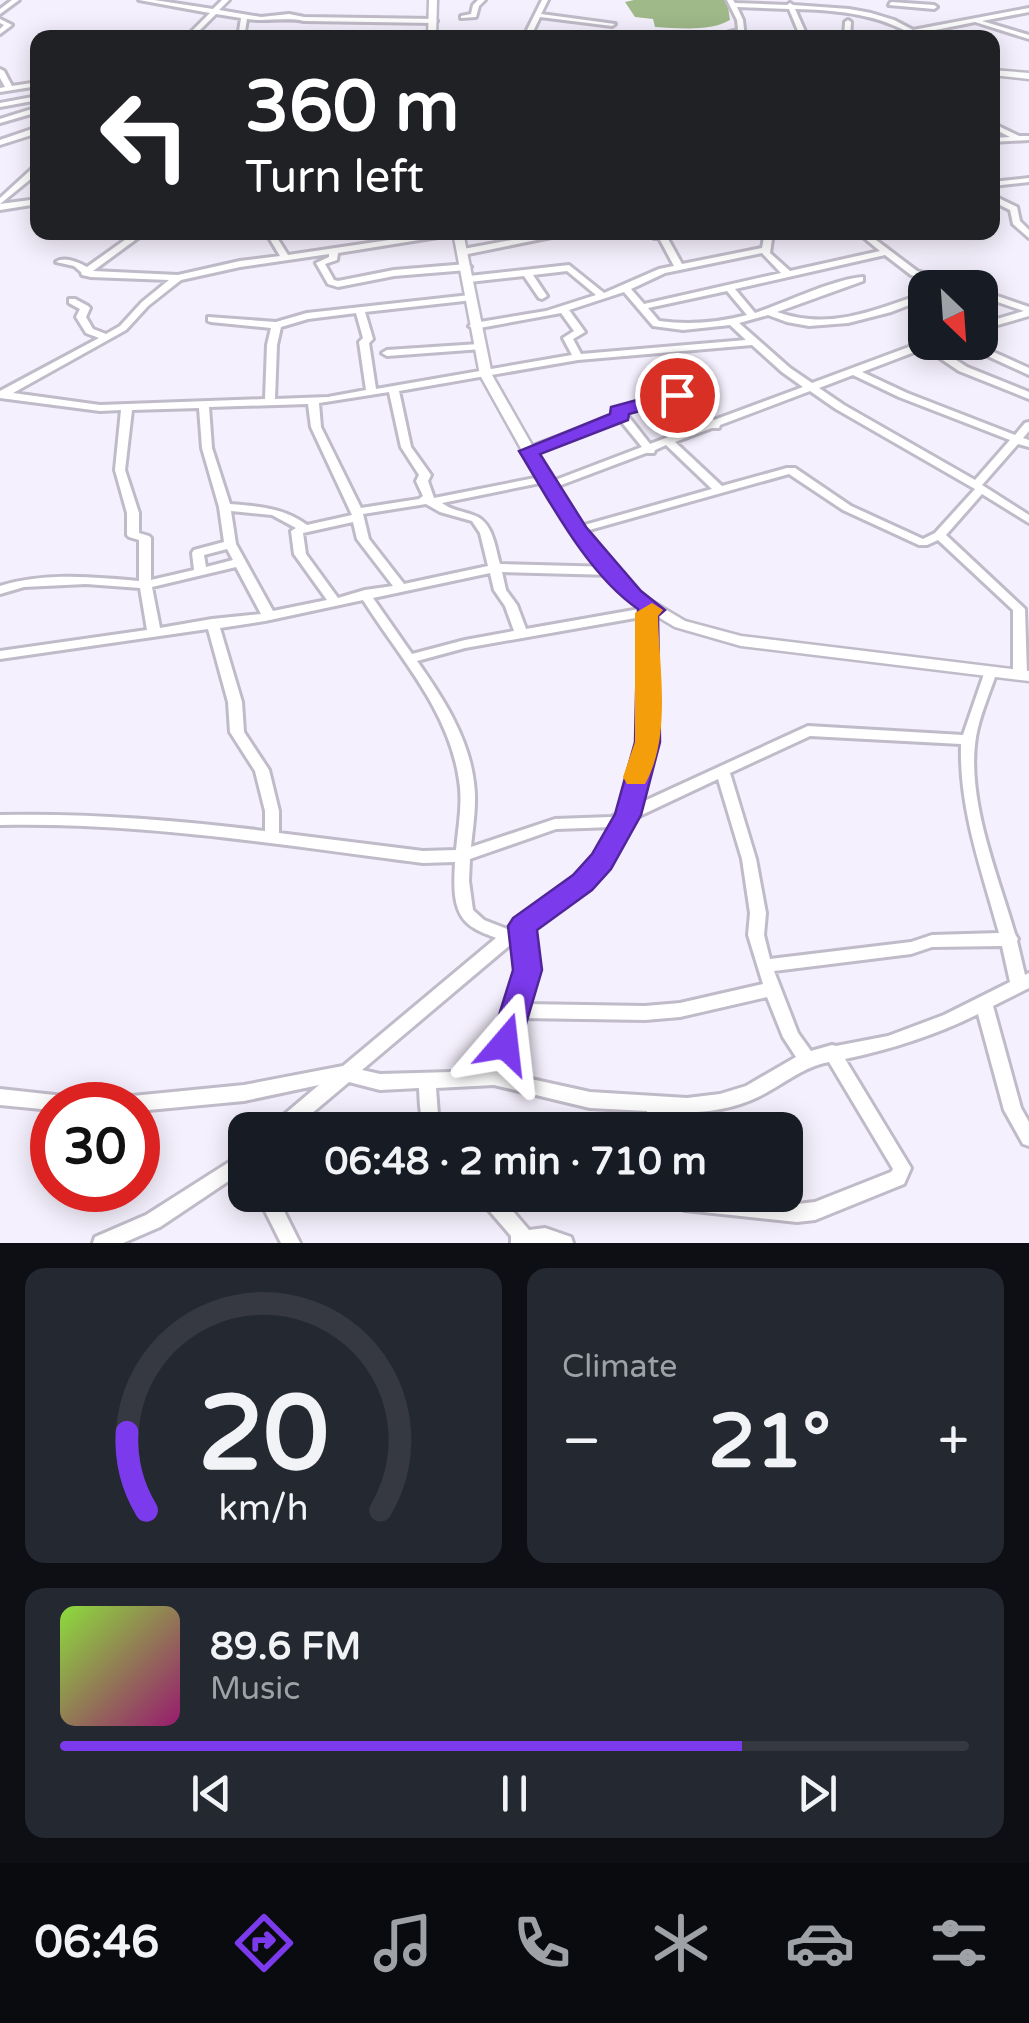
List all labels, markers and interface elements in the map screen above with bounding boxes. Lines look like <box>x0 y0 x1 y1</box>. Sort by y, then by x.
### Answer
text: 360 m <box>245 66 459 150</box>
icon: left <box>80 70 210 200</box>
text: Turn left <box>245 151 424 205</box>
north arrow <box>908 270 998 360</box>
map controls <box>908 270 998 360</box>
pin <box>635 353 720 438</box>
icon: arrive <box>650 368 705 423</box>
position arrow <box>453 992 557 1096</box>
speed limit sign: 30 <box>30 1082 160 1212</box>
text: 06:48 · 2 min · 710 m <box>324 1139 707 1185</box>
text: Climate <box>562 1348 677 1386</box>
text: 20 <box>198 1373 329 1498</box>
text: 21° <box>708 1397 831 1487</box>
text: − <box>562 1409 601 1475</box>
text: + <box>938 1409 969 1475</box>
text: km/h <box>219 1487 308 1530</box>
text: 89.6 FM <box>210 1624 361 1670</box>
text: Music <box>210 1670 300 1708</box>
icon: previous <box>184 1766 239 1821</box>
icon: pause <box>487 1766 542 1821</box>
icon: next <box>790 1766 845 1821</box>
icon: directions <box>229 1908 299 1978</box>
icon: music <box>368 1908 438 1978</box>
icon: phone <box>507 1908 577 1978</box>
icon: climate <box>646 1908 716 1978</box>
icon: car <box>785 1908 855 1978</box>
icon: filters <box>924 1908 994 1978</box>
text: 06:46 <box>35 1916 159 1970</box>

